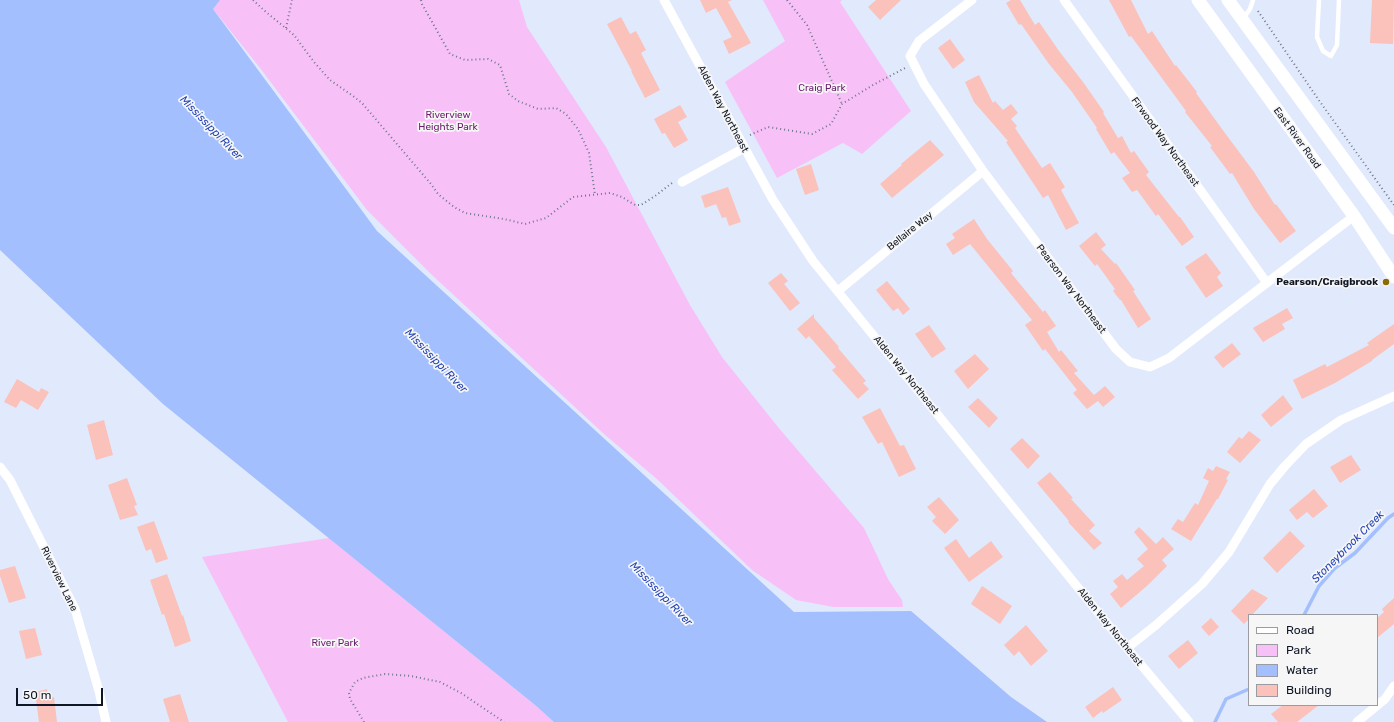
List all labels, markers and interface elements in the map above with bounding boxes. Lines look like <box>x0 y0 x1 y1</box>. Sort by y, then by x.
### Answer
street label: Alden Way Northeast <box>695 63 751 155</box>
park label: Craig Park <box>798 82 846 94</box>
water label: Mississippi River <box>177 93 245 163</box>
street label: Firwood Way Northeast <box>1129 95 1201 189</box>
street label: East River Road <box>1271 105 1323 171</box>
park label: Riverview Heights Park <box>418 109 478 132</box>
street label: Bellaire Way <box>885 209 935 253</box>
street label: Pearson Way Northeast <box>1034 242 1108 336</box>
place label: Pearson/Craigbrook <box>1276 276 1378 288</box>
marker: Pearson/Craigbrook <box>1381 277 1391 287</box>
water label: Mississippi River <box>402 326 470 396</box>
street label: Alden Way Northeast <box>871 334 941 416</box>
water label: Stoneybrook Creek <box>1309 508 1387 586</box>
street label: Riverview Lane <box>38 545 80 613</box>
water label: Mississippi River <box>627 559 695 629</box>
street label: Alden Way Northeast <box>1075 586 1145 668</box>
legend <box>1248 614 1378 706</box>
text: Road <box>1286 623 1314 637</box>
park label: River Park <box>312 637 358 649</box>
text: Park <box>1286 643 1311 657</box>
text: Water <box>1286 663 1318 677</box>
scale bar <box>18 680 105 706</box>
text: Building <box>1286 683 1332 697</box>
text: 50 m <box>23 688 51 702</box>

